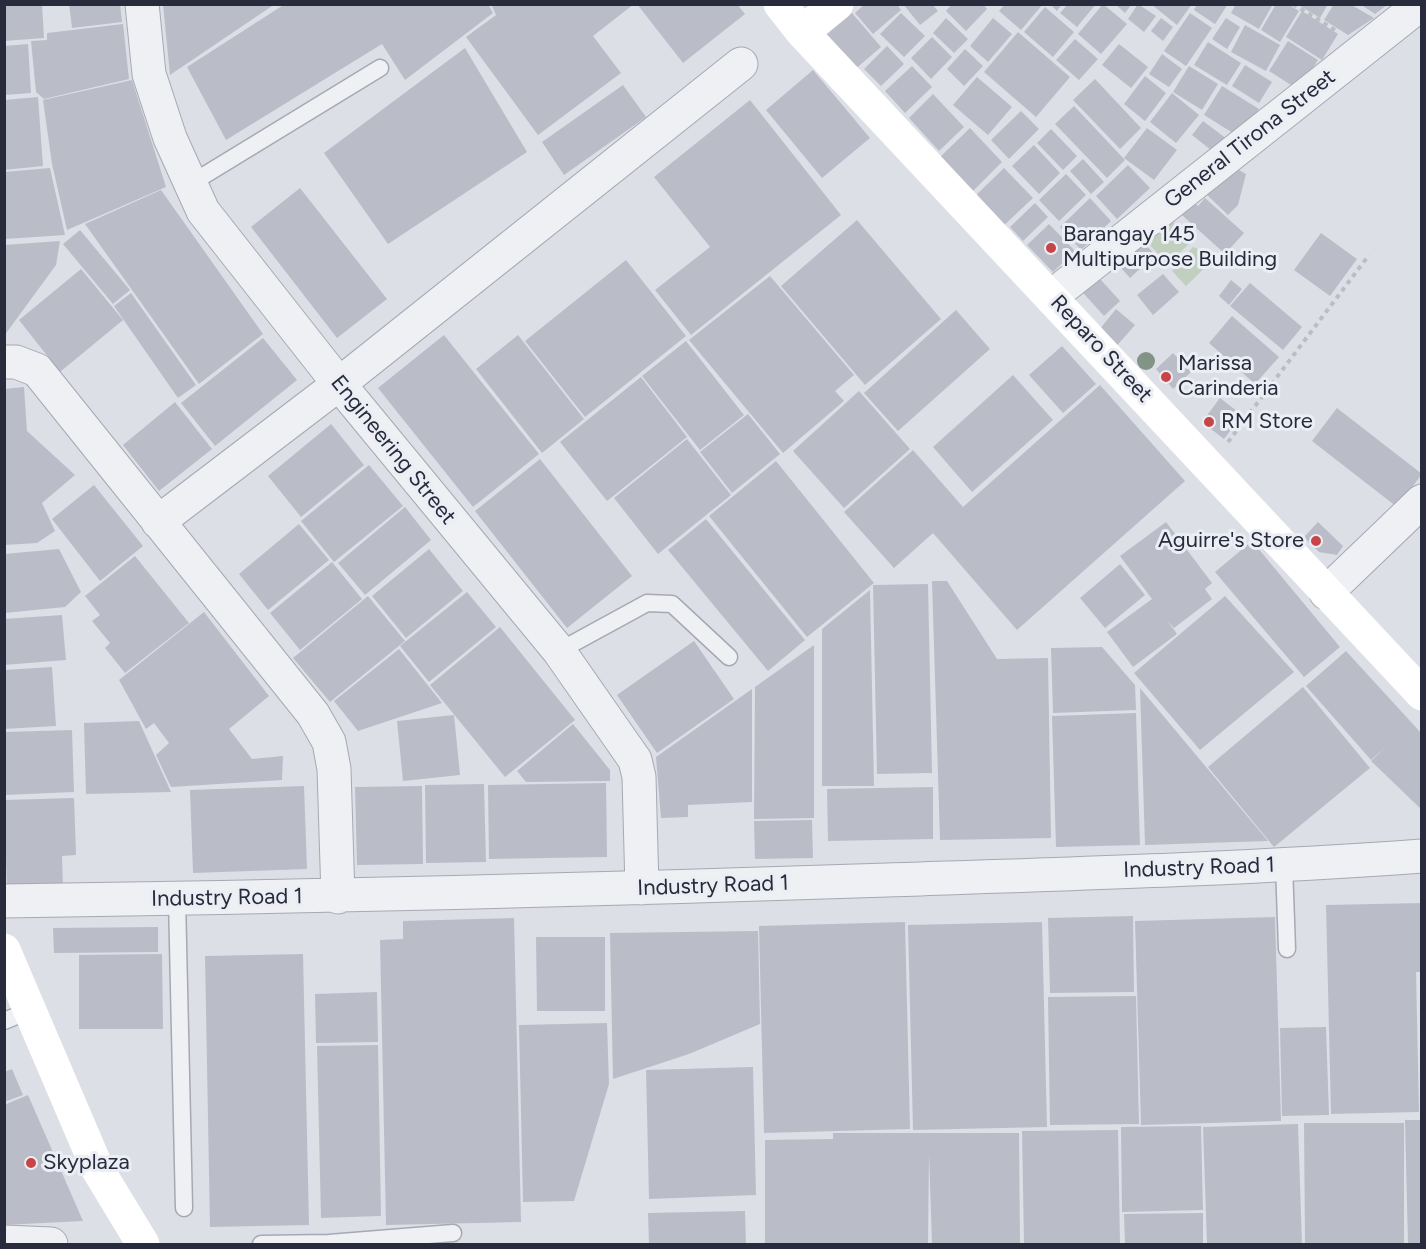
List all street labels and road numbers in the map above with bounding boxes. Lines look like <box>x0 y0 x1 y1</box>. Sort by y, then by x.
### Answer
street label: General Tirona Street <box>1159 64 1341 214</box>
street label: Reparo Street <box>1045 290 1157 408</box>
street label: Engineering Street <box>325 370 461 530</box>
street label: Industry Road 1 <box>1123 852 1275 884</box>
street label: Industry Road 1 <box>637 870 789 902</box>
street label: Industry Road 1 <box>151 883 303 913</box>

